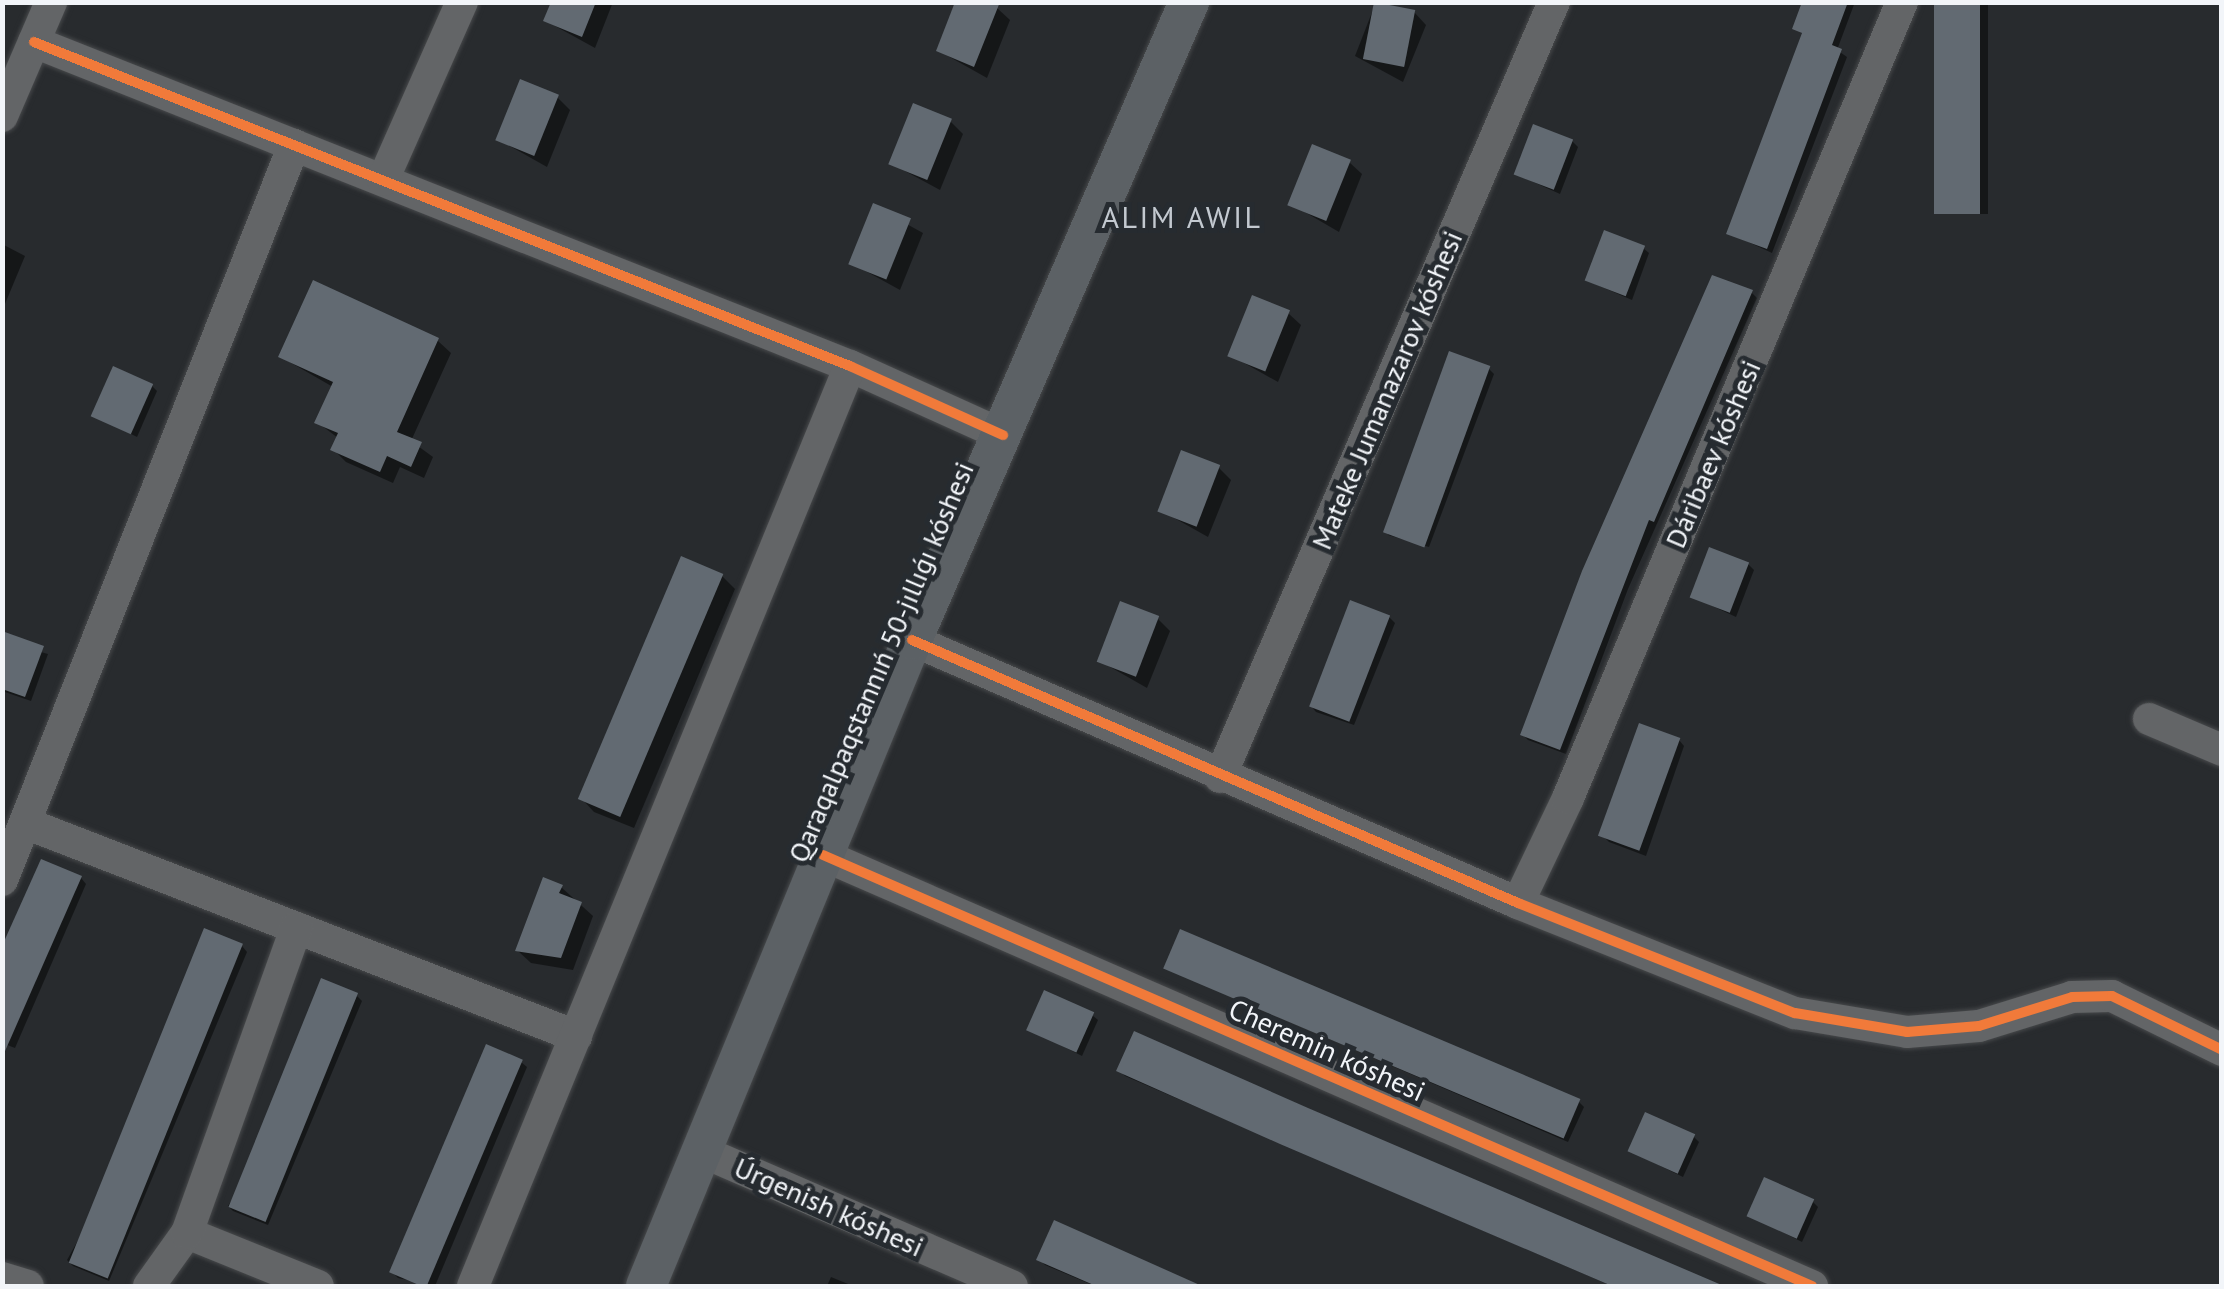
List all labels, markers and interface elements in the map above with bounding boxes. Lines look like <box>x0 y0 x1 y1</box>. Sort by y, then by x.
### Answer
district label: ALIM AWIL <box>1101 199 1263 235</box>
street label: Mateke Jumanazarov kóshesi <box>1304 225 1470 555</box>
street label: Dáribaev kóshesi <box>1658 355 1768 553</box>
street label: Qaraqalpaqstannıń 50-jıllıǵı kóshesi <box>781 457 981 867</box>
street label: Cheremin kóshesi <box>1224 992 1430 1108</box>
street label: Úrgenish kóshesi <box>729 1150 929 1264</box>

